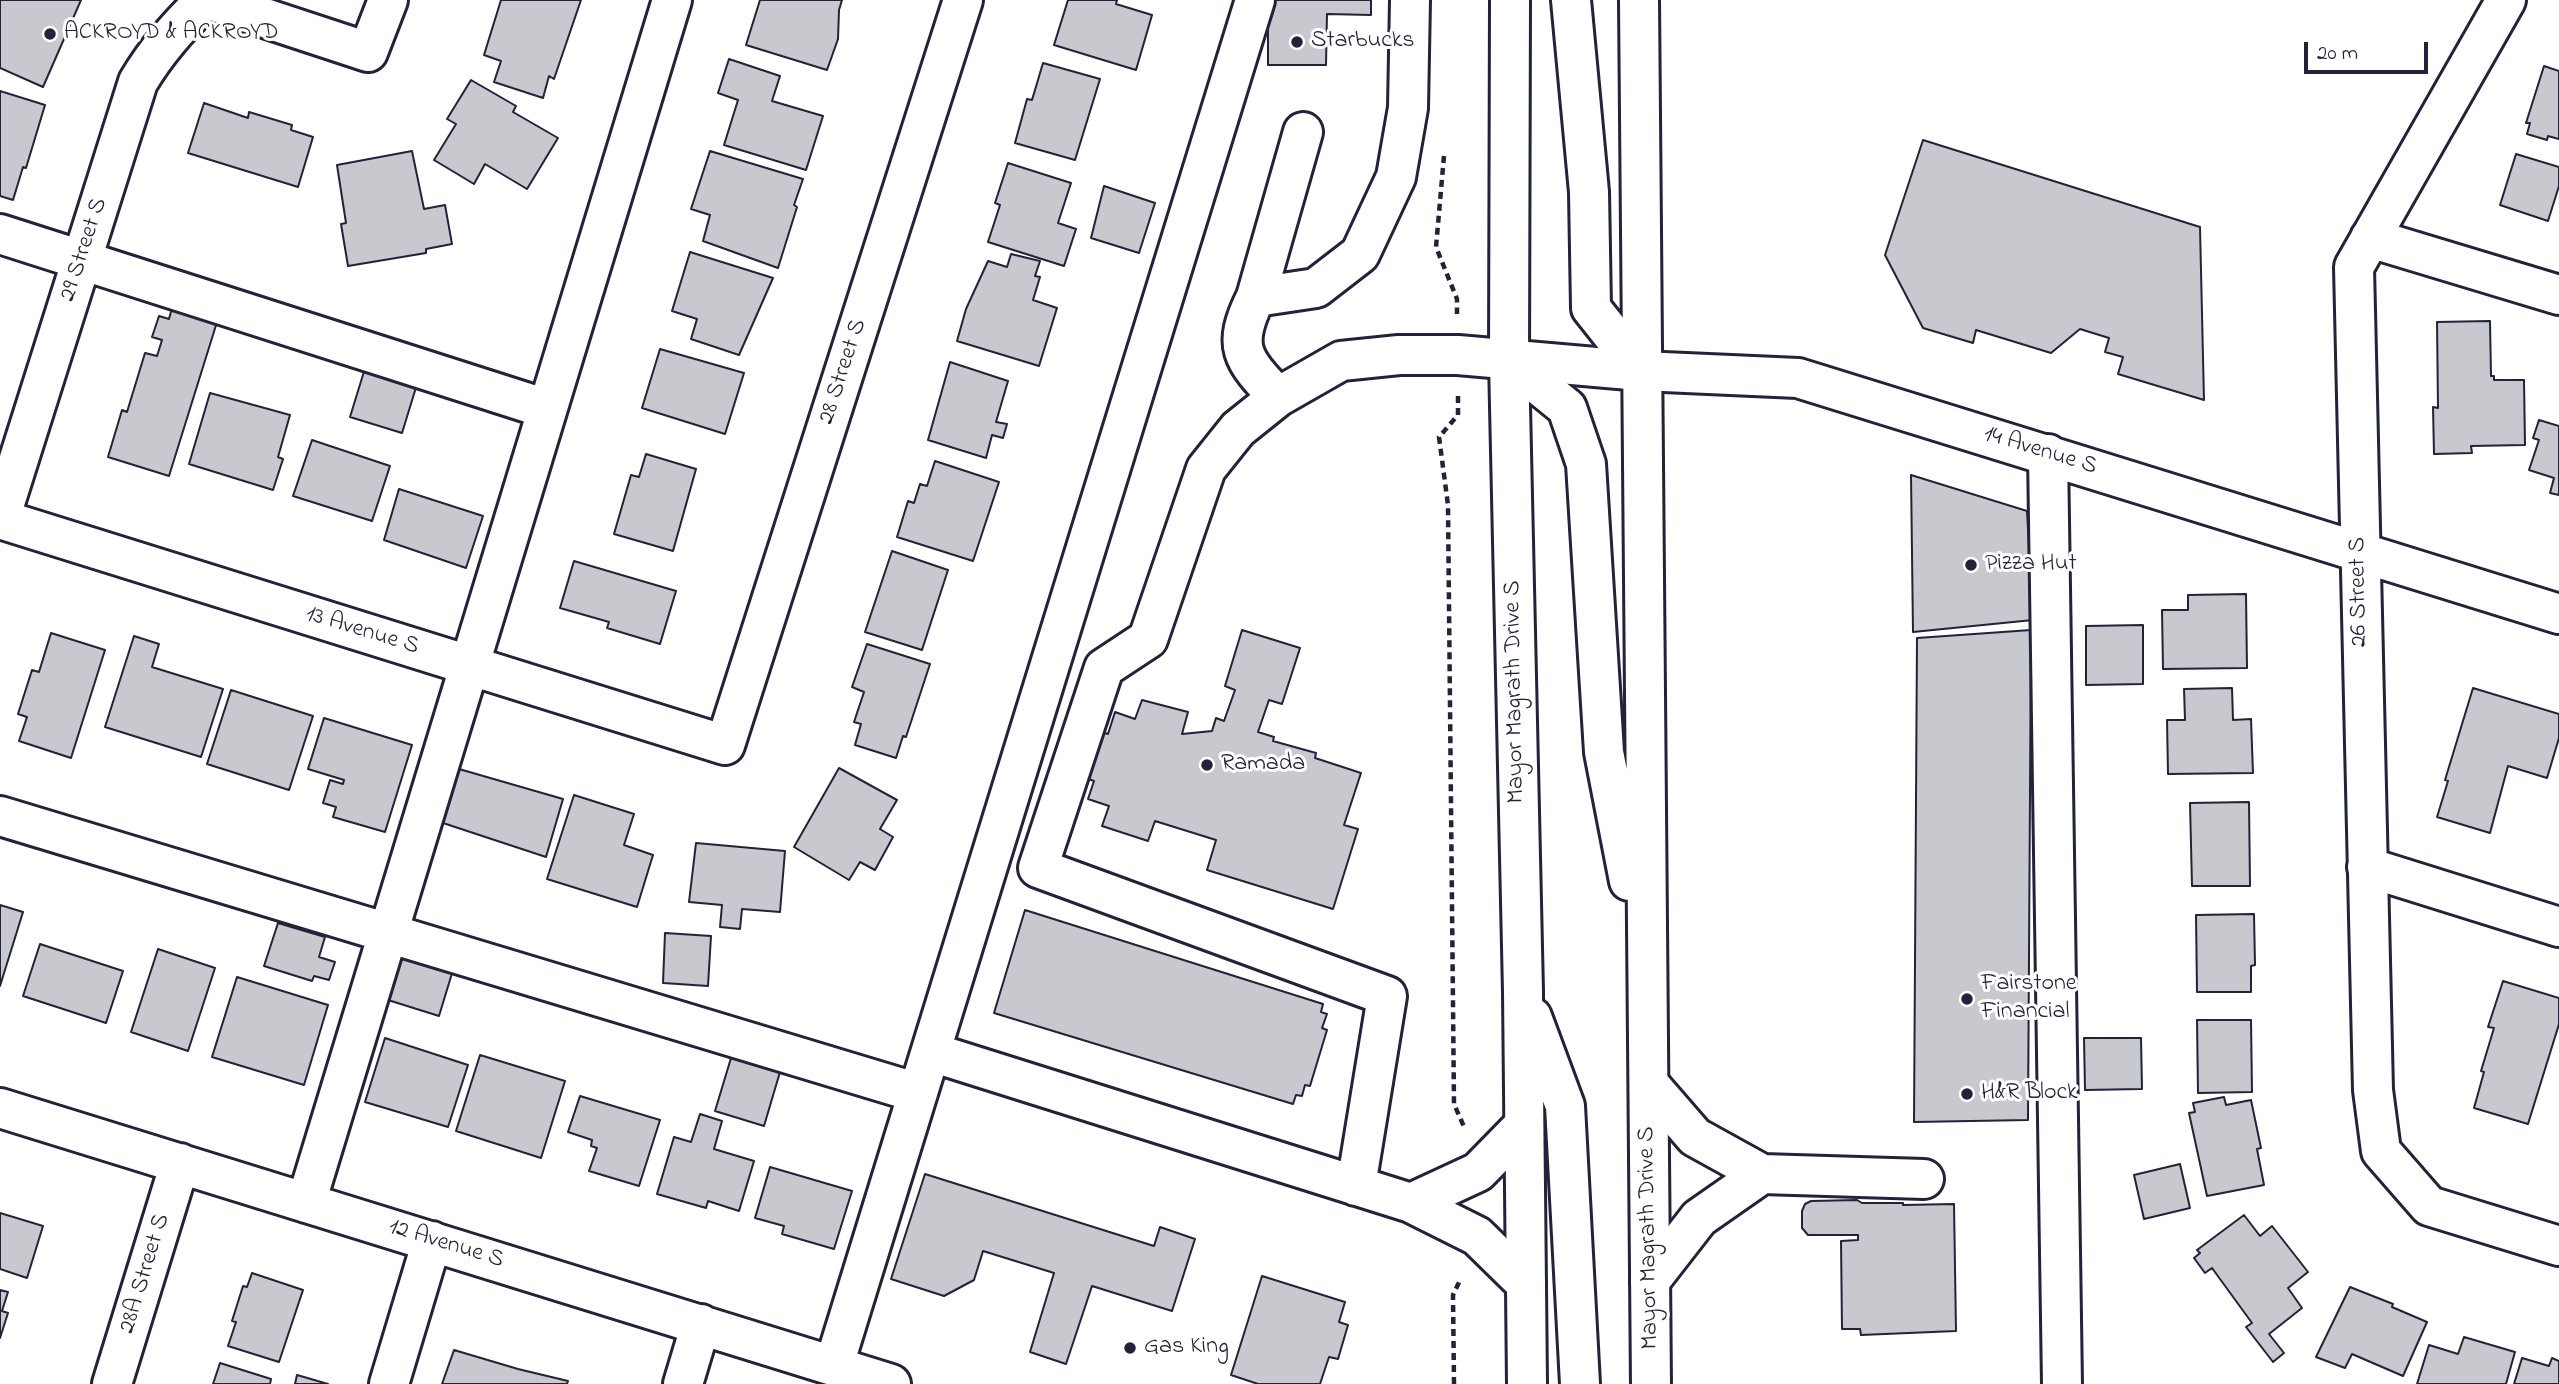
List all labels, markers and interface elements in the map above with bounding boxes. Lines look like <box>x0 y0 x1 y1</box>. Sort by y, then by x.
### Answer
place label: ACKROYD & ACKROYD <box>64 20 279 48</box>
marker: ACKROYD & ACKROYD <box>42 26 58 42</box>
place label: Starbucks <box>1311 28 1415 56</box>
scale bar <box>2307 28 2431 72</box>
marker: Starbucks <box>1289 34 1305 50</box>
text: 20 m <box>2317 39 2358 69</box>
street label: 29 Street S <box>55 195 115 305</box>
street label: 28 Street S <box>813 316 875 428</box>
street label: 14 Avenue S <box>1980 421 2100 483</box>
street label: 26 Street S <box>2345 537 2375 647</box>
place label: Pizza Hut <box>1985 551 2077 579</box>
marker: Pizza Hut <box>1963 557 1979 573</box>
street label: Mayor Magrath Drive S <box>1500 580 1532 804</box>
street label: 13 Avenue S <box>302 601 422 663</box>
place label: Ramada <box>1221 751 1305 779</box>
marker: Ramada <box>1199 757 1215 773</box>
place label: Fairstone Financial <box>1981 971 2077 1027</box>
marker: Fairstone Financial <box>1959 991 1975 1007</box>
place label: H&R Block <box>1981 1080 2078 1108</box>
marker: H&R Block <box>1959 1086 1975 1102</box>
street label: Mayor Magrath Drive S <box>1634 1126 1666 1350</box>
street label: 28A Street S <box>114 1211 178 1337</box>
street label: 12 Avenue S <box>385 1214 507 1276</box>
place label: Gas King <box>1144 1334 1229 1362</box>
marker: Gas King <box>1122 1340 1138 1356</box>

